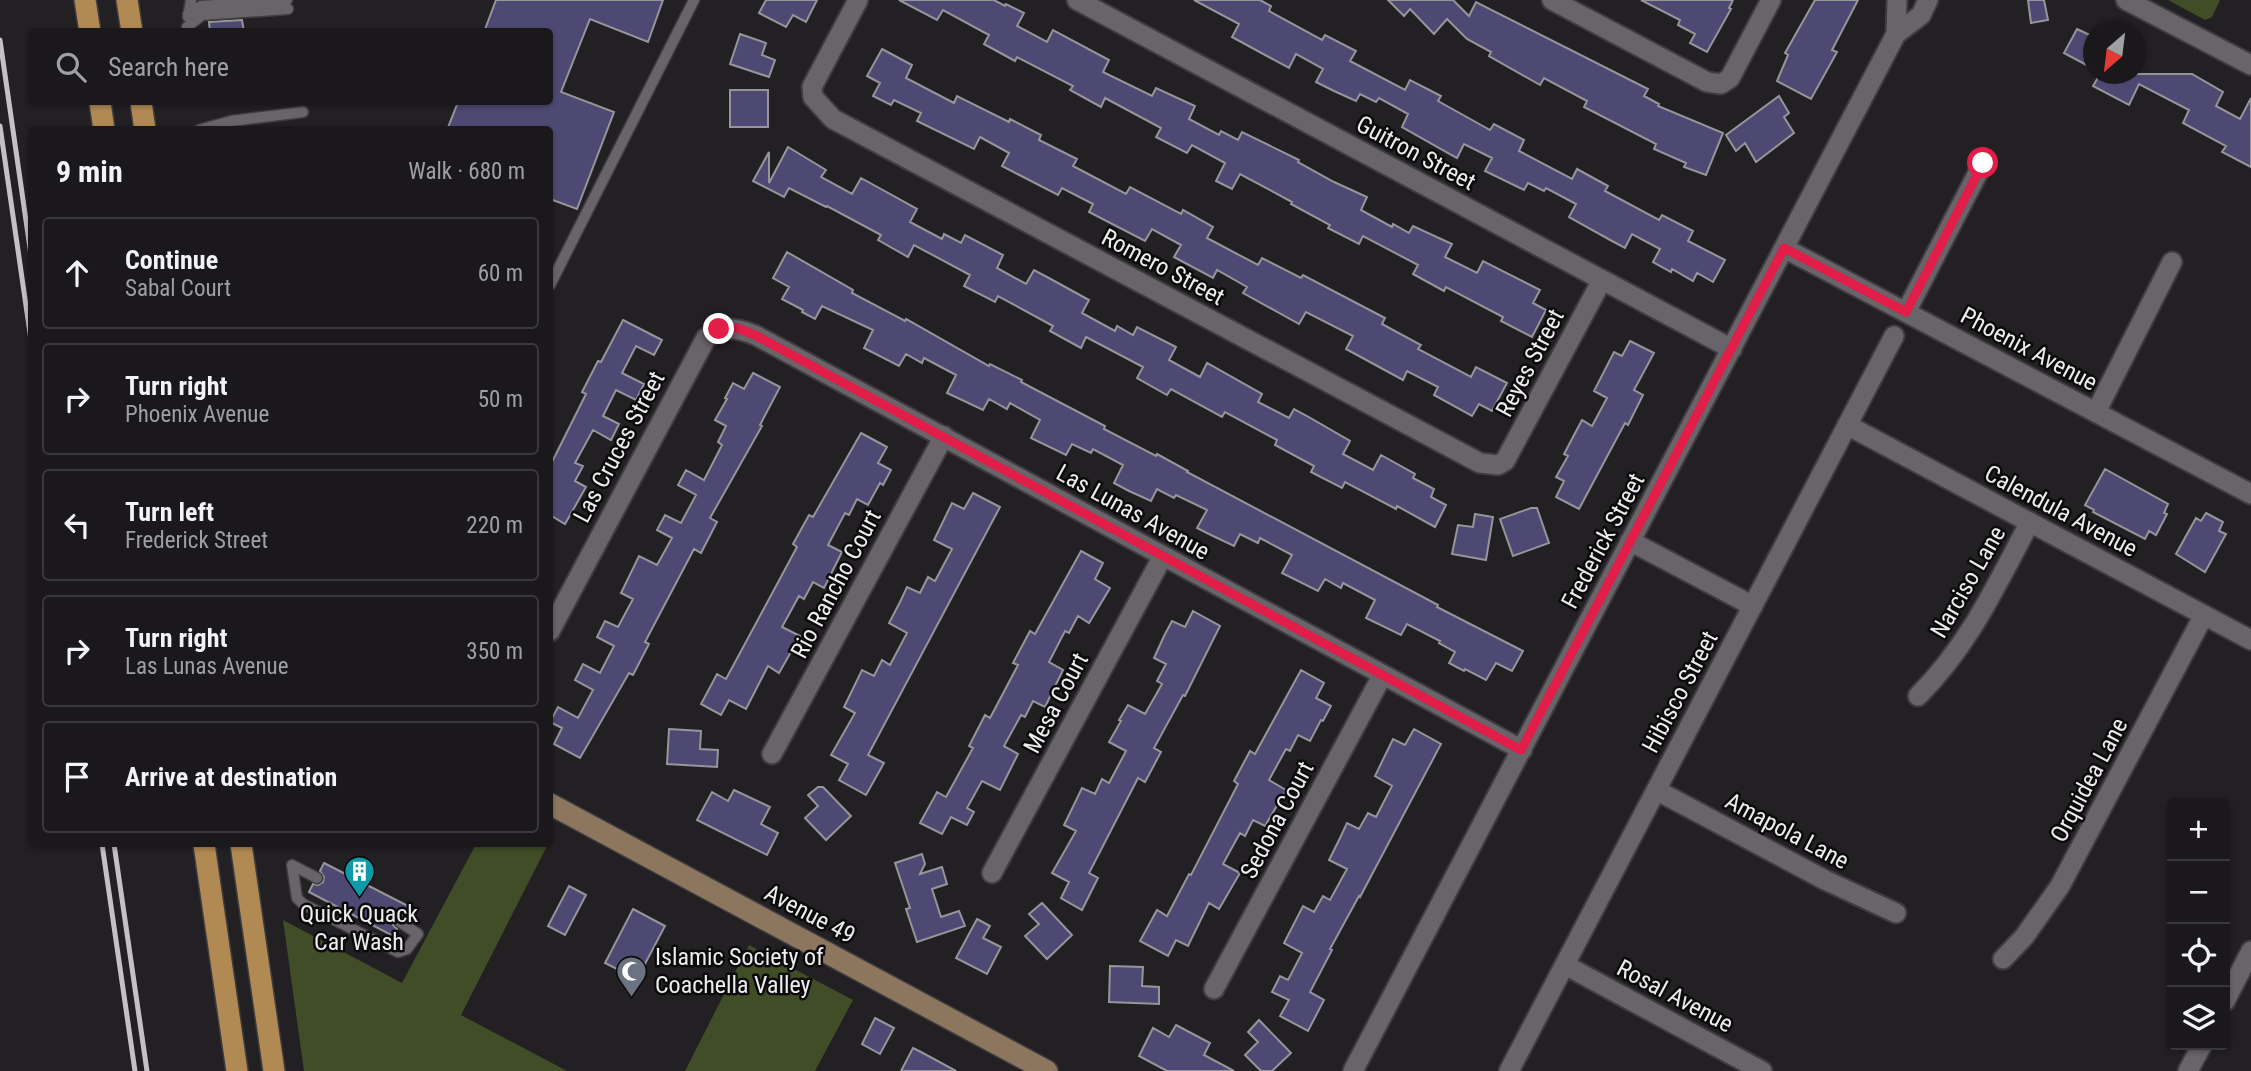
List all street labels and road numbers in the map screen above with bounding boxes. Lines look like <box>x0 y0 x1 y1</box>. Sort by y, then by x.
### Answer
street label: Guitron Street <box>1352 110 1480 196</box>
street label: Romero Street <box>1097 223 1229 311</box>
street label: Phoenix Avenue <box>1956 301 2102 397</box>
street label: Reyes Street <box>1490 304 1570 422</box>
street label: Las Cruces Street <box>567 367 671 527</box>
street label: Las Lunas Avenue <box>1052 458 1214 566</box>
street label: Calendula Avenue <box>1980 459 2142 563</box>
street label: Frederick Street <box>1556 469 1650 613</box>
street label: Rio Rancho Court <box>785 505 887 663</box>
street label: Narciso Lane <box>1925 521 2011 643</box>
street label: Hibisco Street <box>1636 626 1724 758</box>
street label: Mesa Court <box>1018 648 1094 758</box>
street label: Orquidea Lane <box>2045 713 2133 847</box>
street label: Sedona Court <box>1234 757 1320 883</box>
street label: Amapola Lane <box>1721 787 1853 875</box>
street label: Avenue 49 <box>760 879 860 949</box>
street label: Rosal Avenue <box>1612 954 1738 1038</box>

